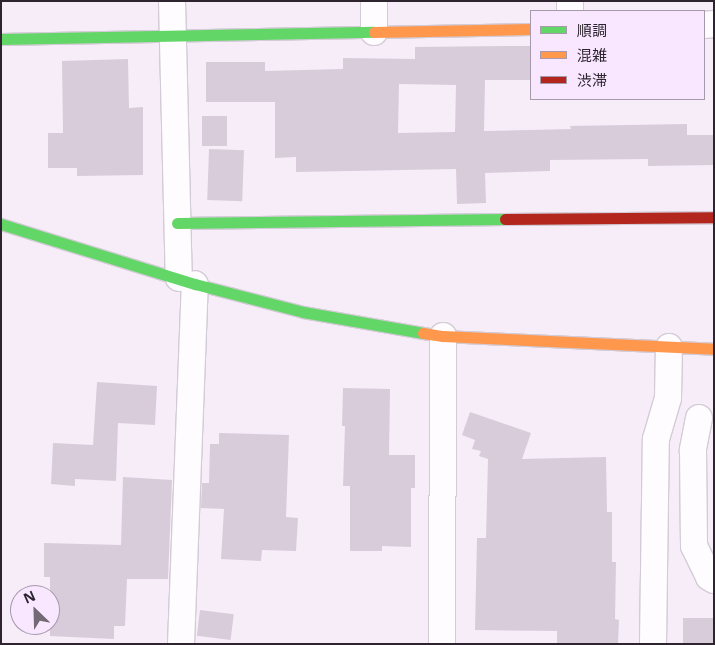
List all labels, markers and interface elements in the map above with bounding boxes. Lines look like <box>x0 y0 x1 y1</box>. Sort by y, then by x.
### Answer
legend <box>530 10 705 100</box>
text: 順調 <box>577 20 607 40</box>
text: 混雑 <box>577 45 607 65</box>
text: 渋滞 <box>577 70 607 90</box>
north arrow <box>10 585 60 635</box>
text: N <box>20 586 38 608</box>

